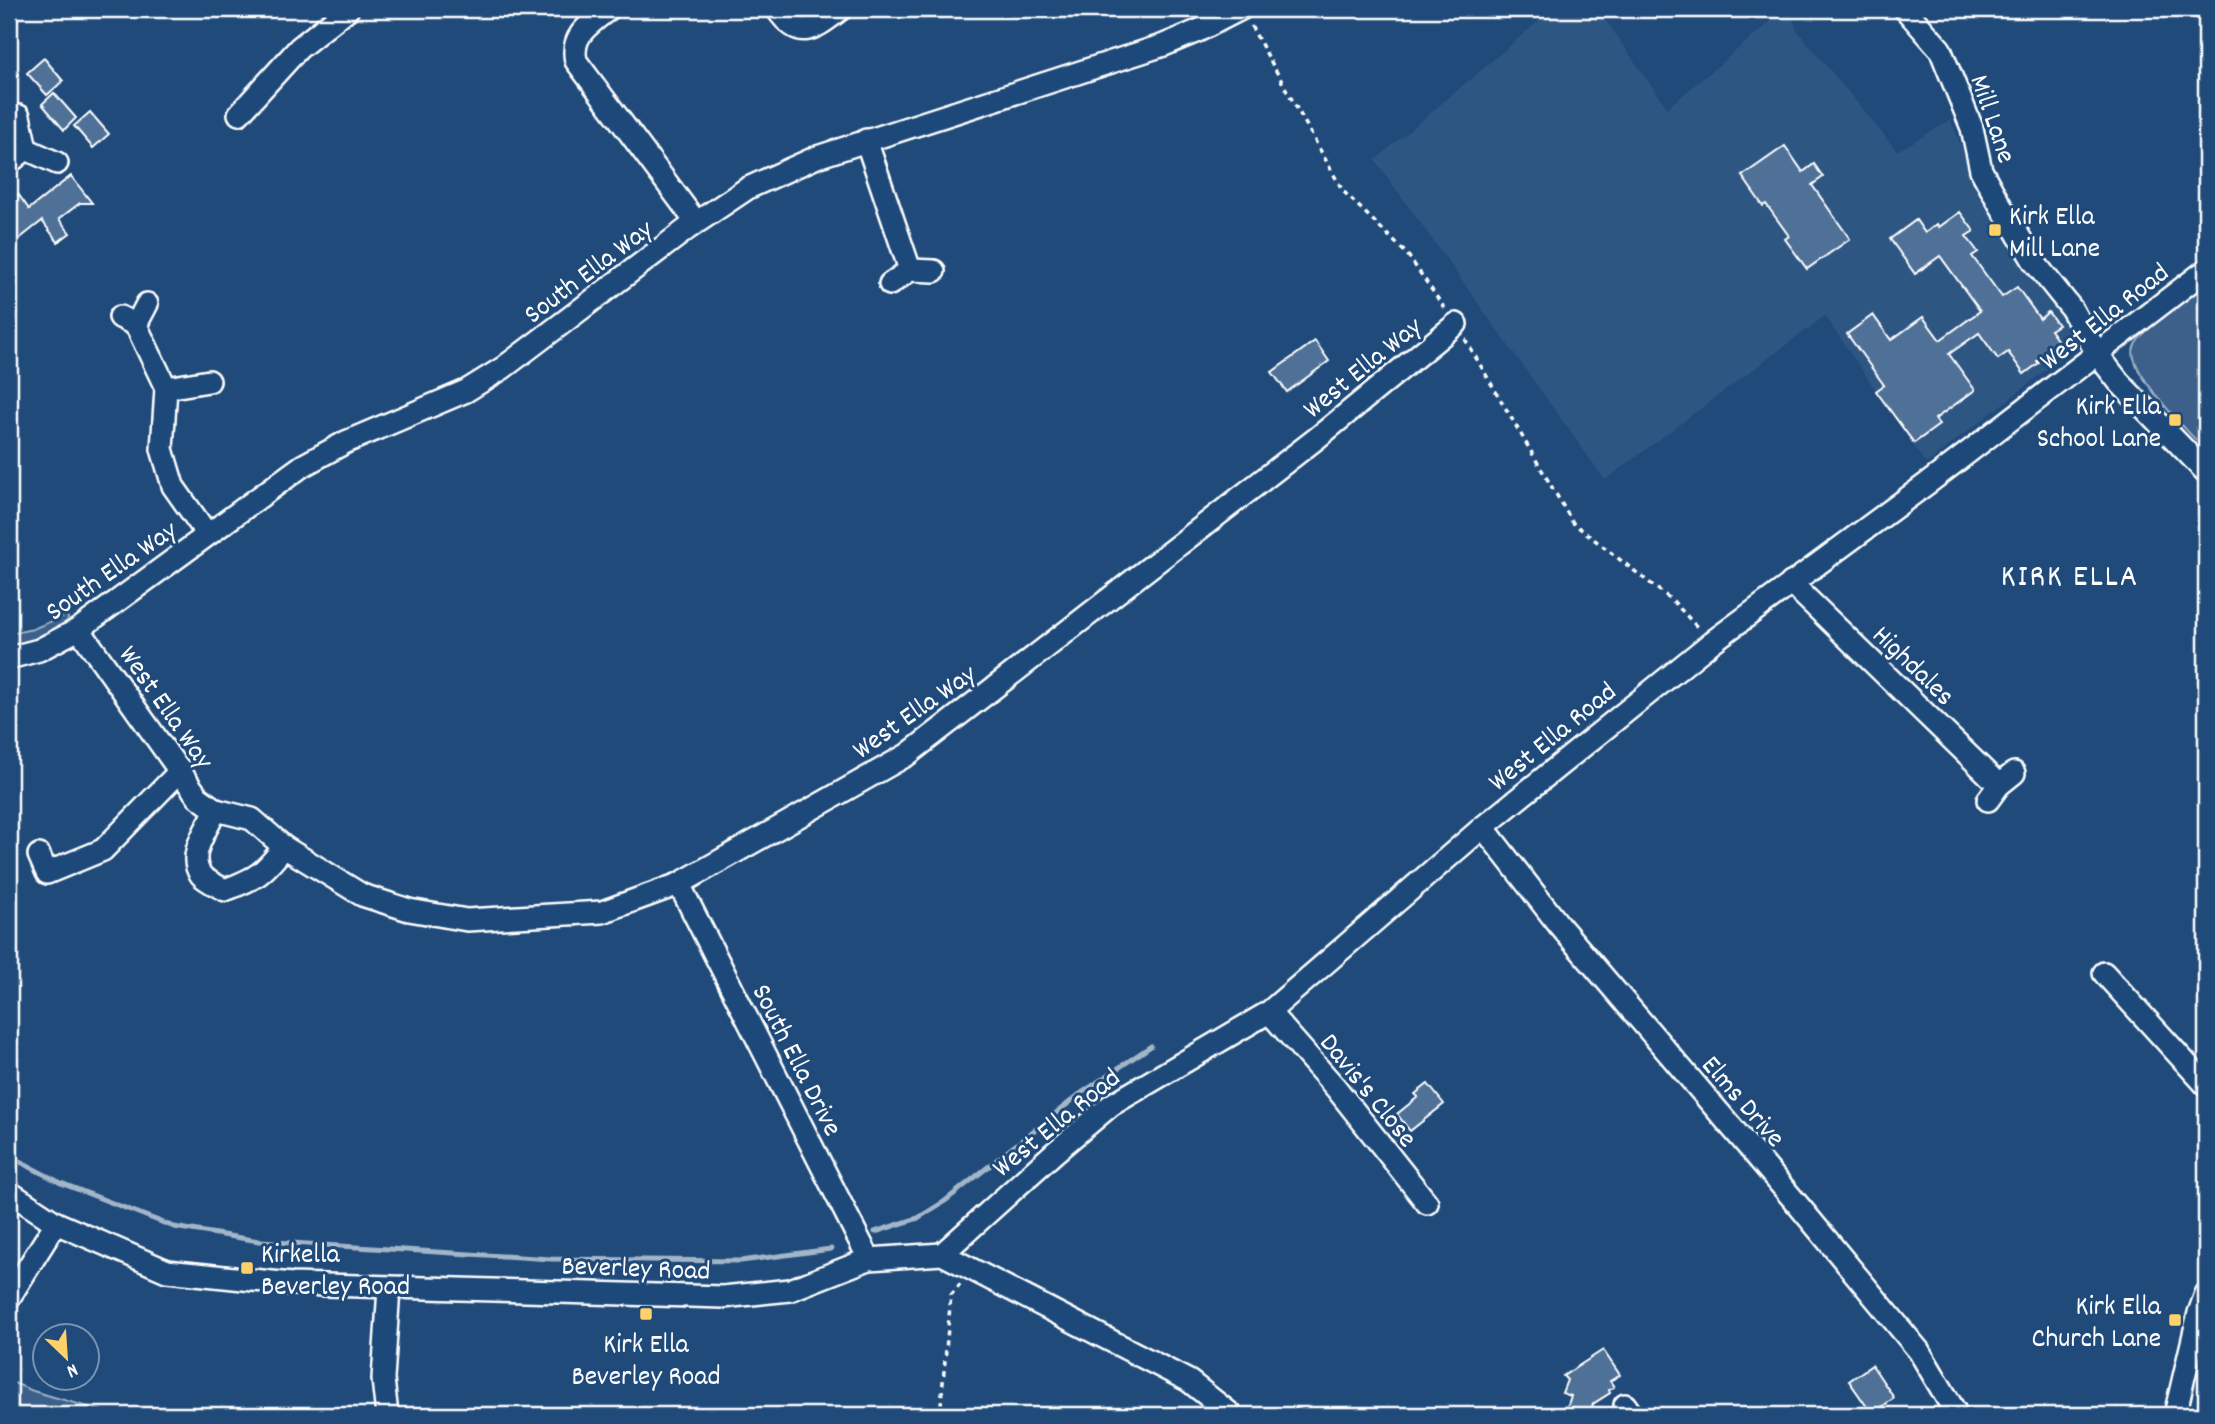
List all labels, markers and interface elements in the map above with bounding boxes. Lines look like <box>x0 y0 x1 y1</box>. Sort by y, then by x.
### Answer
street label: Mill Lane <box>1957 70 2024 169</box>
place label: Kirk Ella Mill Lane <box>2009 199 2100 271</box>
street label: South Ella Way <box>517 212 663 336</box>
marker: Kirk Ella Mill Lane <box>1987 222 2003 238</box>
street label: West Ella Road <box>2033 256 2179 382</box>
street label: West Ella Way <box>1296 309 1433 430</box>
place label: Kirk Ella School Lane <box>2037 389 2162 461</box>
marker: Kirk Ella School Lane <box>2167 412 2183 428</box>
street label: South Ella Way <box>39 513 187 633</box>
district label: KIRK ELLA <box>2001 556 2139 602</box>
street label: Highdales <box>1861 618 1962 717</box>
street label: West Ella Way <box>106 639 222 779</box>
street label: West Ella Way <box>846 656 986 772</box>
street label: West Ella Road <box>1481 675 1627 803</box>
street label: South Ella Drive <box>739 978 850 1144</box>
street label: Davis's Close <box>1307 1026 1425 1158</box>
street label: Elms Drive <box>1690 1048 1793 1158</box>
street label: West Ella Road <box>985 1061 1131 1189</box>
place label: Kirkella Beverley Road <box>261 1237 410 1309</box>
street label: Beverley Road <box>561 1248 711 1294</box>
marker: Kirkella Beverley Road <box>239 1260 255 1276</box>
place label: Kirk Ella Church Lane <box>2032 1289 2162 1361</box>
marker: Kirk Ella Beverley Road <box>638 1306 654 1322</box>
marker: Kirk Ella Church Lane <box>2167 1312 2183 1328</box>
north arrow <box>32 1322 102 1392</box>
place label: Kirk Ella Beverley Road <box>571 1327 721 1399</box>
text: N <box>62 1355 82 1383</box>

